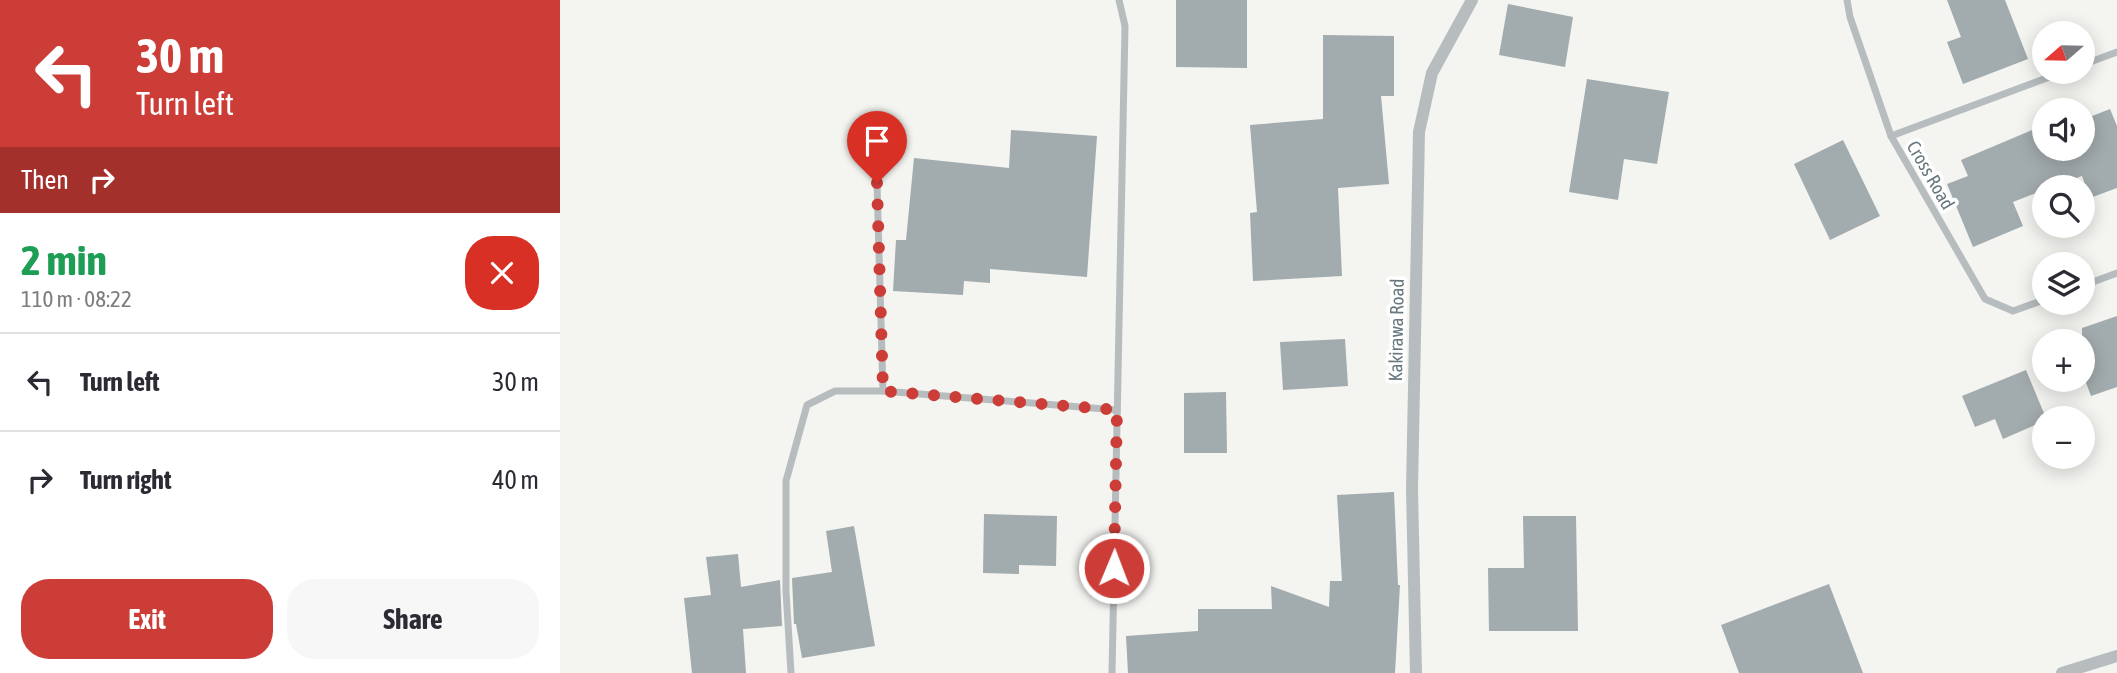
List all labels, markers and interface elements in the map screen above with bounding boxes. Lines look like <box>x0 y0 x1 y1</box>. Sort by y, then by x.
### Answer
north arrow <box>2032 21 2095 84</box>
map controls <box>2032 21 2095 469</box>
text: 30 m <box>136 27 224 83</box>
icon: left <box>21 28 112 119</box>
text: Turn left <box>136 85 234 122</box>
button: sound <box>2032 98 2095 161</box>
pin <box>847 111 907 183</box>
icon: arrive <box>858 122 896 160</box>
street label: Cross Road <box>1903 137 1959 213</box>
icon: right <box>83 161 121 199</box>
text: Then <box>21 165 69 195</box>
button: search <box>2032 175 2095 238</box>
text: 2 min <box>21 236 107 284</box>
button: close <box>465 236 539 310</box>
button: layers <box>2032 252 2095 315</box>
street label: Kakirawa Road <box>1384 278 1408 382</box>
text: 110 m · 08:22 <box>21 286 132 312</box>
button: + <box>2032 329 2095 392</box>
icon: left <box>21 363 59 401</box>
text: Turn left <box>80 367 160 397</box>
text: 30 m <box>492 367 539 397</box>
button: − <box>2032 406 2095 469</box>
icon: right <box>21 461 59 499</box>
text: Turn right <box>80 465 171 495</box>
text: 40 m <box>492 465 539 495</box>
position arrow <box>1077 531 1151 605</box>
button: Exit <box>21 579 273 659</box>
button: Share <box>287 579 539 659</box>

